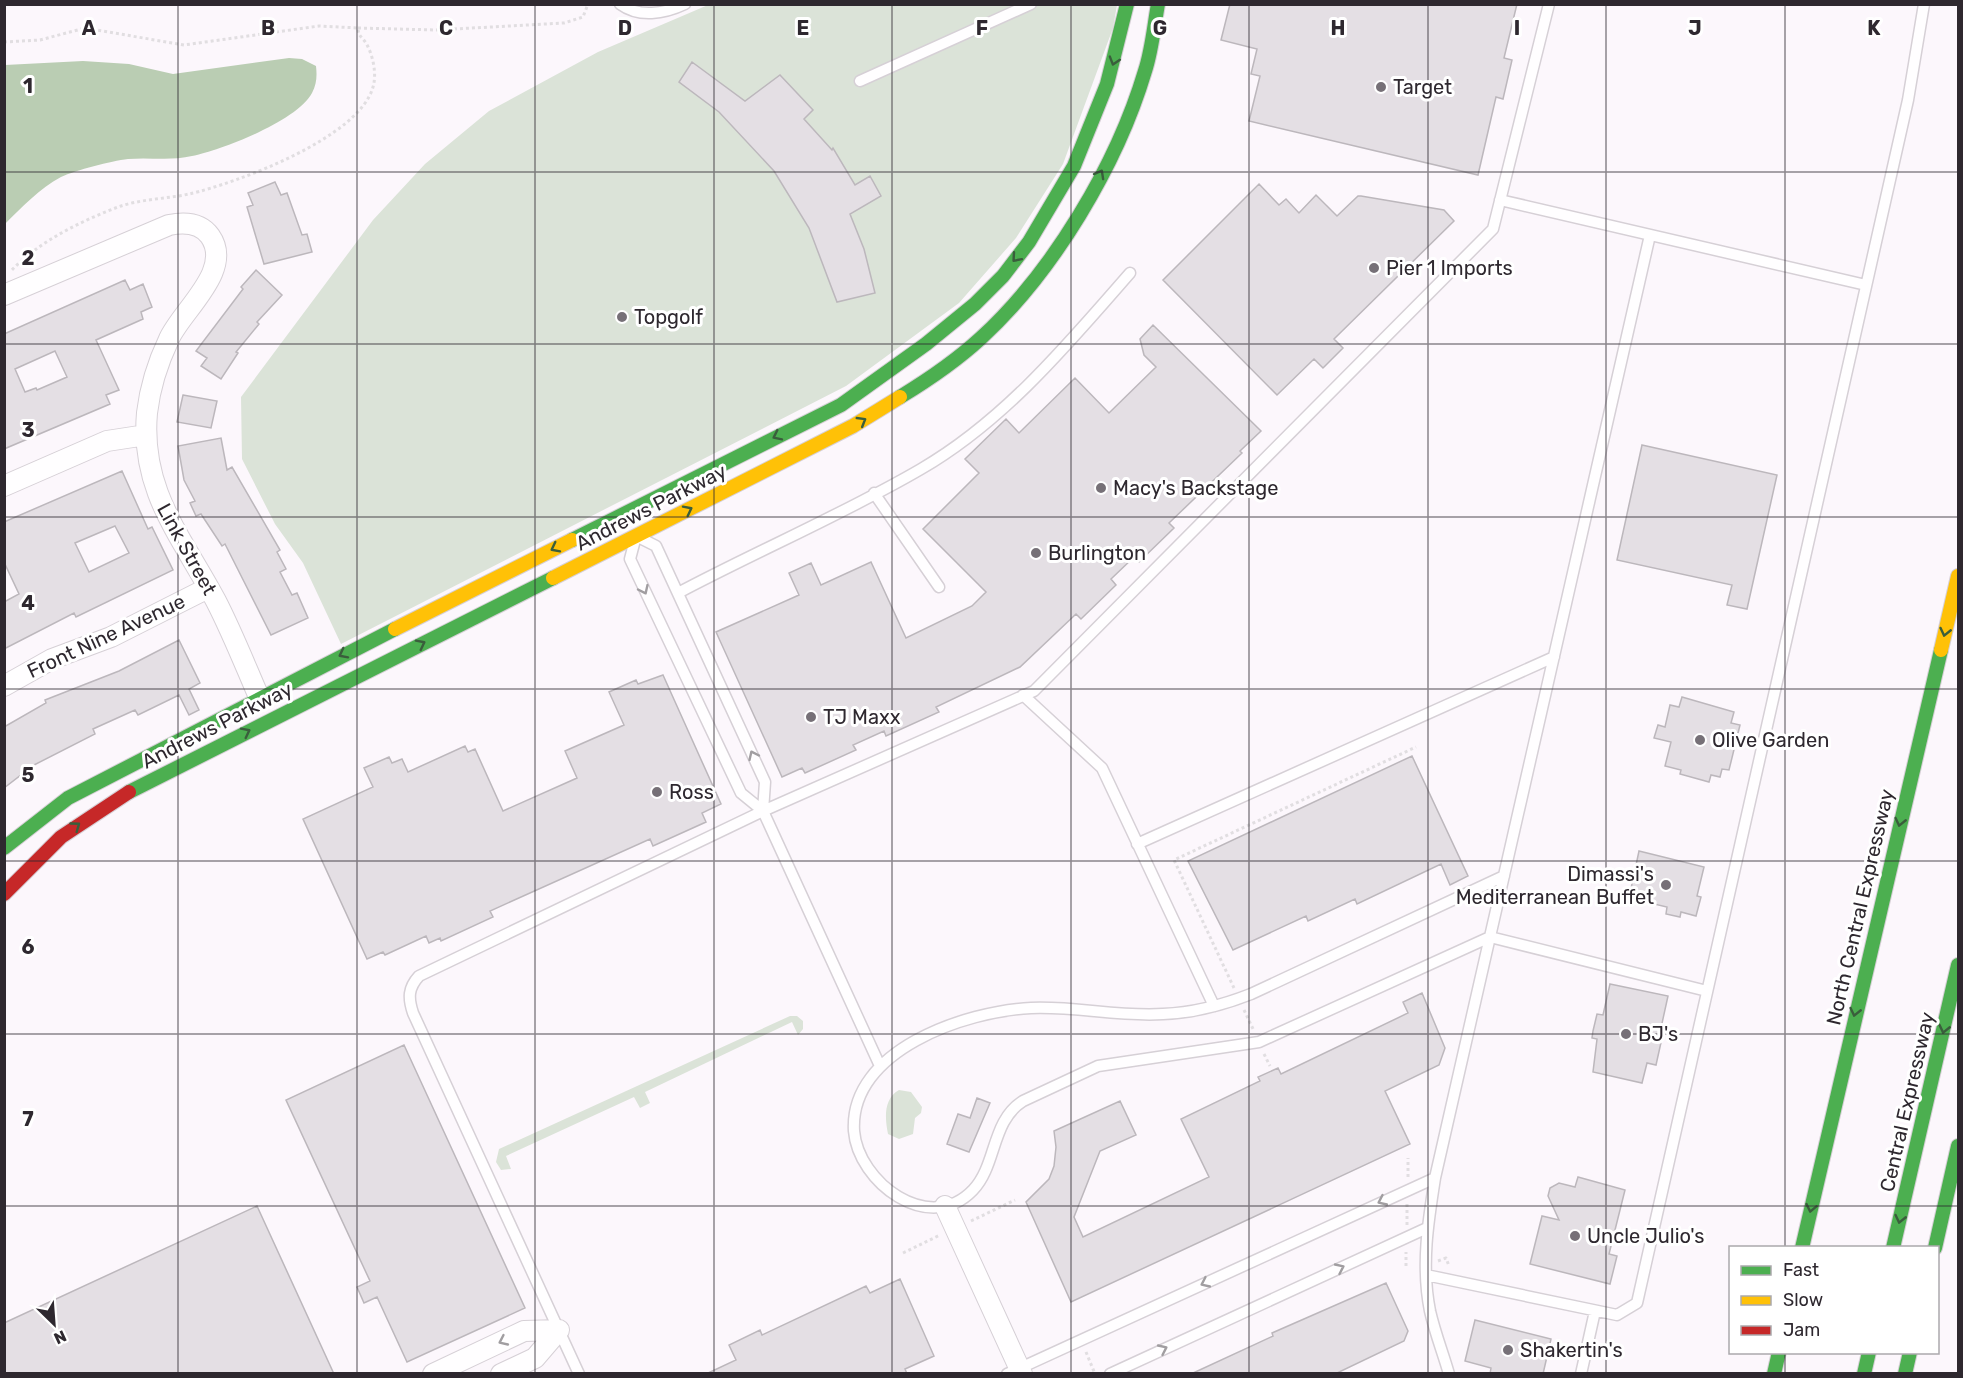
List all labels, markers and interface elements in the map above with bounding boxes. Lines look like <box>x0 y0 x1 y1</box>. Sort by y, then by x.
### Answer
text: A <box>82 16 97 40</box>
text: B <box>261 16 275 40</box>
text: C <box>439 16 453 40</box>
text: D <box>618 16 632 40</box>
text: E <box>797 16 809 40</box>
text: F <box>976 16 988 40</box>
text: G <box>1153 16 1167 40</box>
text: H <box>1331 16 1345 40</box>
text: I <box>1514 16 1520 40</box>
text: J <box>1688 16 1702 40</box>
text: K <box>1867 16 1881 40</box>
one-way arrow <box>1109 55 1121 66</box>
text: 1 <box>23 74 33 98</box>
place label: Target <box>1393 75 1452 99</box>
marker: Target <box>1374 80 1388 94</box>
one-way arrow <box>1093 170 1104 180</box>
text: 2 <box>22 246 35 270</box>
one-way arrow <box>1012 251 1023 262</box>
place label: Pier 1 Imports <box>1386 256 1513 280</box>
marker: Pier 1 Imports <box>1367 261 1381 275</box>
place label: Topgolf <box>634 305 703 329</box>
marker: Topgolf <box>615 310 629 324</box>
one-way arrow <box>856 416 866 428</box>
text: 3 <box>21 418 35 442</box>
one-way arrow <box>773 429 784 441</box>
street label: Andrews Parkway <box>572 459 730 555</box>
place label: Macy's Backstage <box>1113 476 1278 500</box>
marker: Macy's Backstage <box>1094 481 1108 495</box>
street label: Link Street <box>152 499 222 599</box>
one-way arrow <box>682 505 693 517</box>
one-way arrow <box>550 541 561 552</box>
place label: Burlington <box>1048 541 1146 565</box>
marker: Burlington <box>1029 546 1043 560</box>
one-way arrow <box>637 584 649 595</box>
street label: Front Nine Avenue <box>23 589 189 683</box>
text: 4 <box>21 591 35 615</box>
one-way arrow <box>1939 627 1952 637</box>
one-way arrow <box>414 640 425 652</box>
one-way arrow <box>338 647 349 659</box>
street label: Andrews Parkway <box>138 677 296 773</box>
place label: TJ Maxx <box>823 705 901 729</box>
marker: TJ Maxx <box>804 710 818 724</box>
one-way arrow <box>240 728 251 739</box>
place label: Olive Garden <box>1712 728 1829 752</box>
marker: Olive Garden <box>1693 733 1707 747</box>
one-way arrow <box>748 751 760 762</box>
text: 5 <box>22 763 35 787</box>
place label: Ross <box>669 780 714 804</box>
marker: Ross <box>650 785 664 799</box>
street label: North Central Expressway <box>1821 787 1899 1027</box>
one-way arrow <box>1894 817 1907 827</box>
one-way arrow <box>69 822 80 833</box>
place label: Dimassi's Mediterranean Buffet <box>1456 862 1654 909</box>
marker: Dimassi's Mediterranean Buffet <box>1659 878 1673 892</box>
text: 6 <box>21 935 35 959</box>
one-way arrow <box>1849 1007 1862 1017</box>
street label: Central Expressway <box>1875 1010 1939 1194</box>
place label: BJ's <box>1638 1022 1678 1046</box>
one-way arrow <box>1938 1024 1951 1034</box>
marker: BJ's <box>1619 1027 1633 1041</box>
text: 7 <box>22 1107 34 1131</box>
one-way arrow <box>1377 1194 1388 1206</box>
one-way arrow <box>1805 1203 1818 1213</box>
one-way arrow <box>1894 1214 1907 1224</box>
place label: Uncle Julio's <box>1587 1224 1705 1248</box>
marker: Uncle Julio's <box>1568 1229 1582 1243</box>
legend <box>1729 1246 1939 1354</box>
text: Fast <box>1783 1259 1819 1281</box>
one-way arrow <box>1334 1263 1345 1275</box>
one-way arrow <box>1200 1276 1211 1288</box>
text: Slow <box>1783 1289 1823 1311</box>
north arrow <box>24 1294 84 1354</box>
text: Jam <box>1783 1319 1820 1341</box>
text: N <box>51 1326 69 1348</box>
one-way arrow <box>498 1333 509 1345</box>
place label: Shakertin's <box>1520 1338 1623 1362</box>
marker: Shakertin's <box>1501 1343 1515 1357</box>
one-way arrow <box>1157 1344 1168 1356</box>

